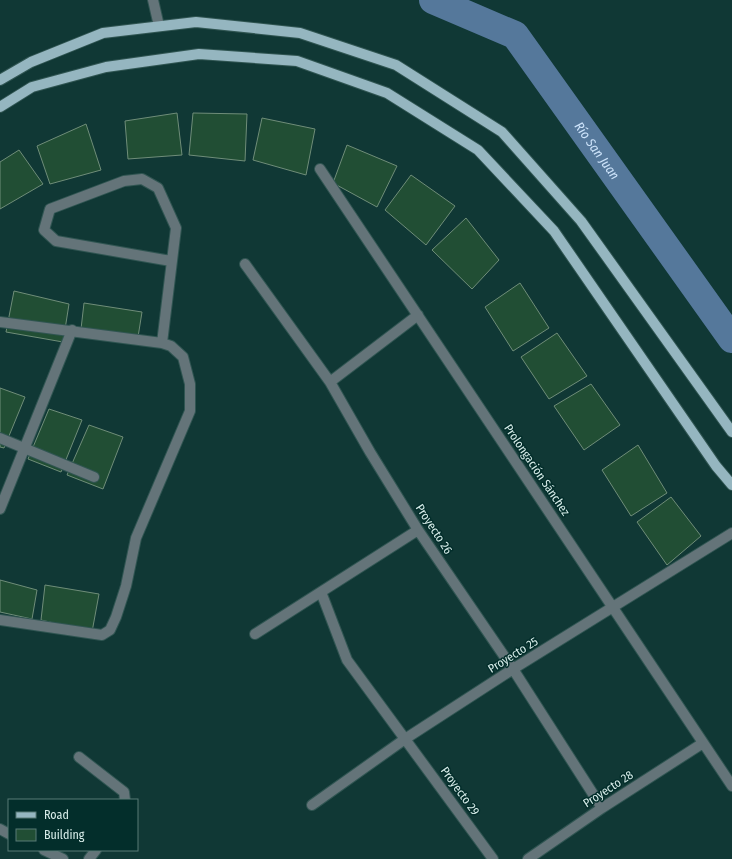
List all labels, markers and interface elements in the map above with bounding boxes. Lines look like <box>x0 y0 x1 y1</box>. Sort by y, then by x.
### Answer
water label: Río San Juan <box>571 119 623 182</box>
street label: Prolongación Sánchez <box>501 422 573 519</box>
street label: Proyecto 26 <box>413 501 455 557</box>
street label: Proyecto 25 <box>485 634 541 676</box>
street label: Proyecto 29 <box>438 764 482 818</box>
street label: Proyecto 28 <box>580 768 636 810</box>
legend <box>8 799 138 851</box>
text: Road <box>44 808 69 822</box>
text: Building <box>44 828 85 842</box>

